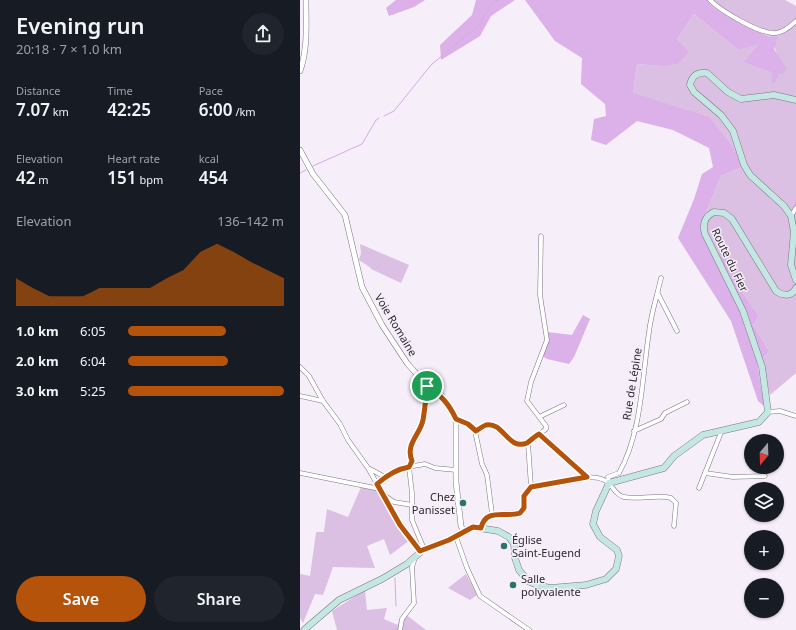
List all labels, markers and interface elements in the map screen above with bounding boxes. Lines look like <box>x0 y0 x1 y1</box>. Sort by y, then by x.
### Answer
text: Evening run <box>16 10 145 40</box>
button: share <box>242 13 284 55</box>
text: 20:18 · 7 × 1.0 km <box>16 40 122 58</box>
text: Distance <box>16 83 61 98</box>
text: Time <box>107 83 133 98</box>
text: Pace <box>199 83 223 98</box>
text: 7.07 <box>16 98 50 121</box>
text: 42:25 <box>107 98 151 121</box>
text: 6:00 <box>199 98 233 121</box>
text: km <box>50 104 69 119</box>
text: /km <box>233 104 256 119</box>
text: Elevation <box>16 151 63 166</box>
text: Heart rate <box>107 151 160 166</box>
text: kcal <box>199 151 219 166</box>
text: 42 <box>16 166 35 189</box>
text: 151 <box>107 166 137 189</box>
text: 454 <box>199 166 228 189</box>
text: m <box>35 172 49 187</box>
text: bpm <box>137 172 163 187</box>
text: Elevation <box>16 212 72 230</box>
text: 136–142 m <box>217 212 284 230</box>
street label: Route du Fier <box>709 225 753 295</box>
street label: Voie Romaine <box>372 291 421 359</box>
text: 1.0 km <box>16 322 59 340</box>
text: 6:05 <box>80 322 106 340</box>
street label: Rue de Lépine <box>618 347 645 421</box>
text: 2.0 km <box>16 352 59 370</box>
text: 6:04 <box>80 352 106 370</box>
pin <box>410 369 444 403</box>
icon: arrive <box>416 375 438 397</box>
text: 3.0 km <box>16 382 59 400</box>
text: 5:25 <box>80 382 106 400</box>
north arrow <box>744 434 784 474</box>
map controls <box>744 434 784 618</box>
button: layers <box>744 482 784 522</box>
place label: Chez Panisset <box>412 489 455 517</box>
marker: Chez Panisset <box>458 498 468 508</box>
button: + <box>744 530 784 570</box>
place label: Église Saint-Eugend <box>512 532 581 560</box>
marker: Église Saint-Eugend <box>499 541 509 551</box>
place label: Salle polyvalente <box>521 571 581 599</box>
button: Save <box>16 576 146 622</box>
button: Share <box>154 576 284 622</box>
button: − <box>744 578 784 618</box>
marker: Salle polyvalente <box>508 580 518 590</box>

